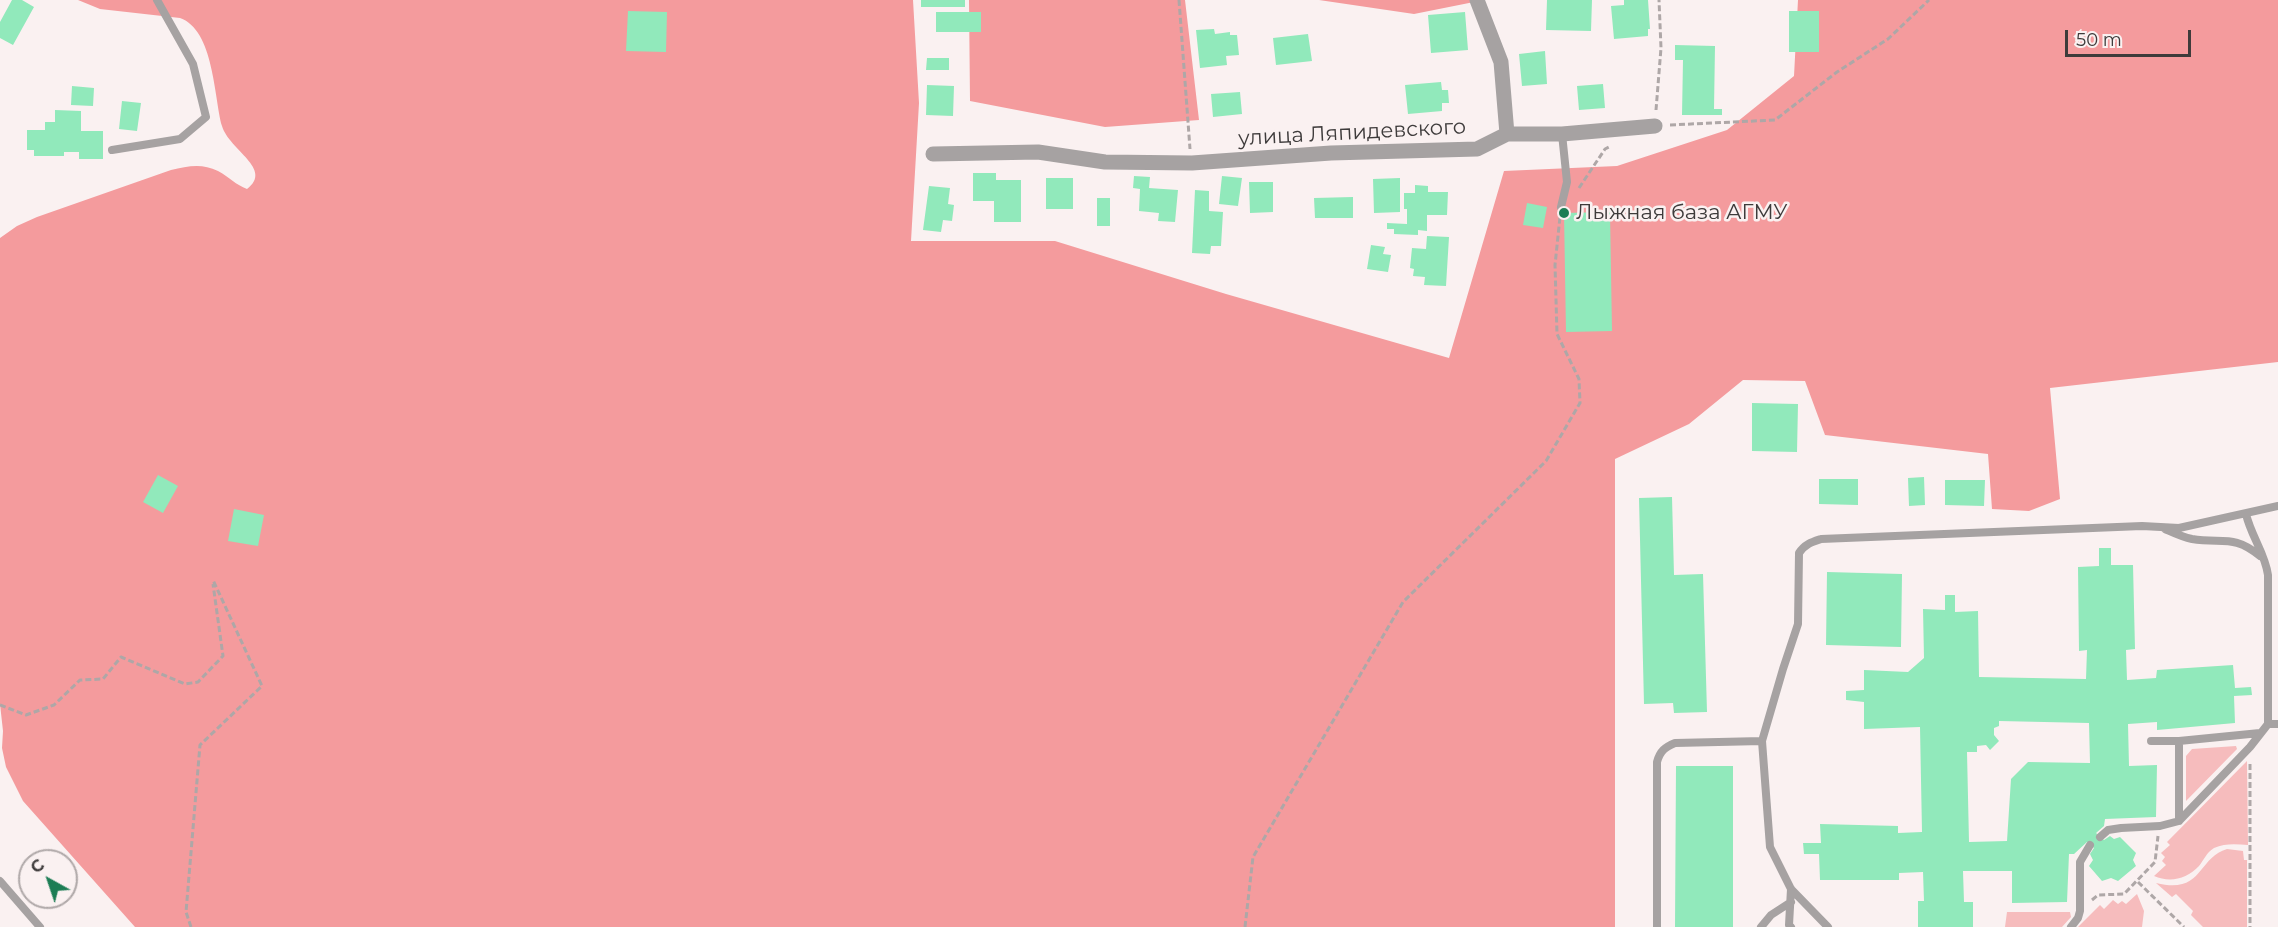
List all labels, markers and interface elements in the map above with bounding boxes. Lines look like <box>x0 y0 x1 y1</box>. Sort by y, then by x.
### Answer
scale bar <box>2068 18 2194 56</box>
text: 50 m <box>2076 29 2122 51</box>
street label: улица Ляпидевского <box>1237 114 1467 152</box>
place label: Лыжная база АГМУ <box>1576 200 1788 226</box>
marker: Лыжная база АГМУ <box>1557 206 1571 220</box>
north arrow <box>18 849 78 909</box>
text: С <box>27 855 48 877</box>

